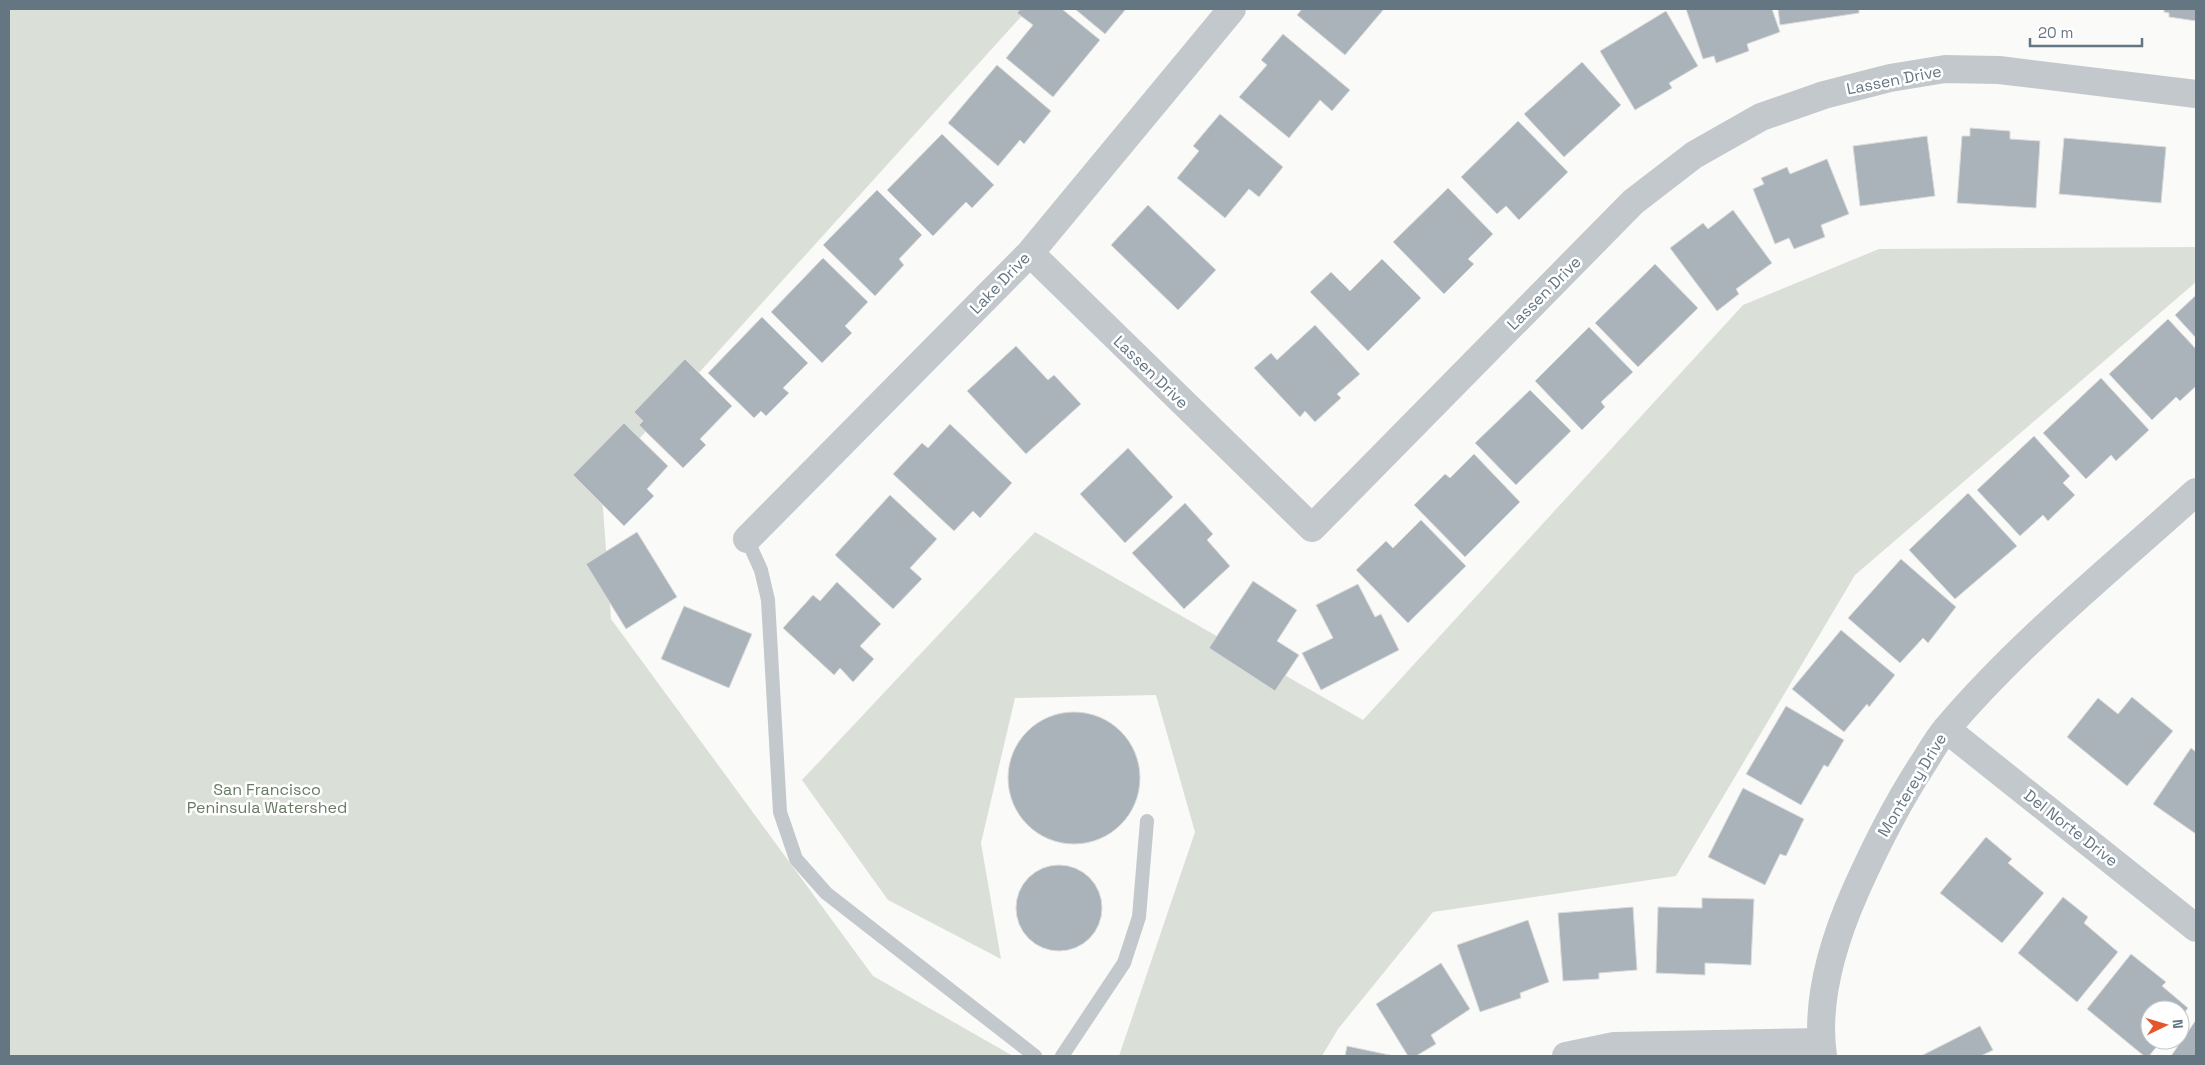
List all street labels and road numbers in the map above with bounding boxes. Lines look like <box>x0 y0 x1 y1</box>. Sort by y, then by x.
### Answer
street label: Lassen Drive <box>1845 60 1943 100</box>
street label: Lake Drive <box>965 248 1035 318</box>
street label: Lassen Drive <box>1502 251 1586 335</box>
street label: Lassen Drive <box>1109 331 1193 413</box>
street label: Monterey Drive <box>1873 729 1951 841</box>
street label: Del Norte Drive <box>2020 785 2122 871</box>

